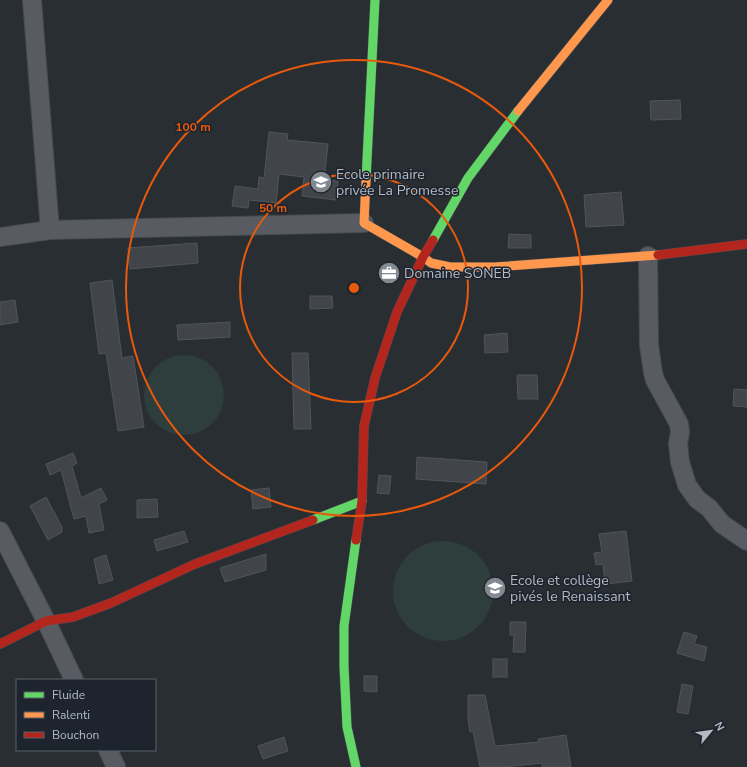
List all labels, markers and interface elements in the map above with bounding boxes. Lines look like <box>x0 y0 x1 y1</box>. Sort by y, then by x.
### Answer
text: 100 m <box>175 119 211 135</box>
place label: Ecole primaire privée La Promesse <box>336 165 458 200</box>
school or university icon: Ecole primaire privée La Promesse <box>308 169 334 195</box>
text: 50 m <box>259 200 287 216</box>
office icon: Domaine SONEB <box>376 260 402 286</box>
place label: Domaine SONEB <box>404 264 511 283</box>
centre of rings <box>347 281 361 295</box>
place label: Ecole et collège pivés le Renaissant <box>510 571 631 606</box>
school or university icon: Ecole et collège pivés le Renaissant <box>482 575 508 601</box>
legend <box>16 679 156 751</box>
text: Fluide <box>52 687 85 703</box>
text: Ralenti <box>52 707 90 723</box>
north arrow <box>691 711 731 751</box>
text: N <box>711 719 728 734</box>
text: Bouchon <box>52 727 99 743</box>

